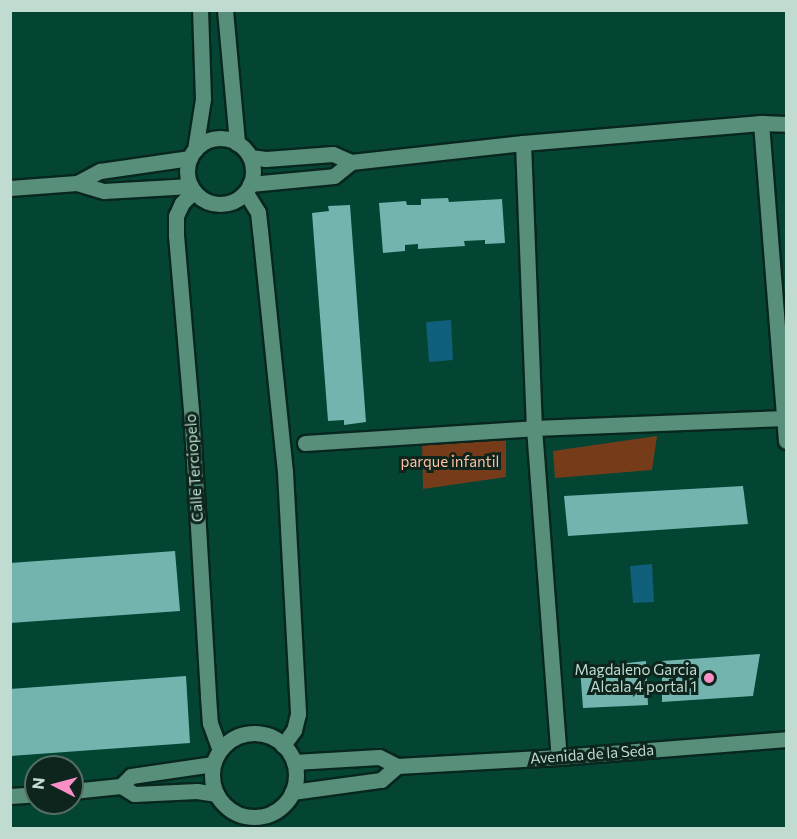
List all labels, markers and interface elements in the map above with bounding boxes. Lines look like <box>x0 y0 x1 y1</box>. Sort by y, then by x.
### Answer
street label: Calle Terciopelo <box>181 413 207 523</box>
park label: parque infantil <box>401 453 499 471</box>
place label: Magdaleno Garcia Alcala 4 portal 1 <box>575 660 697 695</box>
marker: Magdaleno Garcia Alcala 4 portal 1 <box>702 671 716 685</box>
street label: Avenida de la Seda <box>529 741 655 767</box>
north arrow <box>24 755 84 815</box>
text: N <box>28 776 48 790</box>

